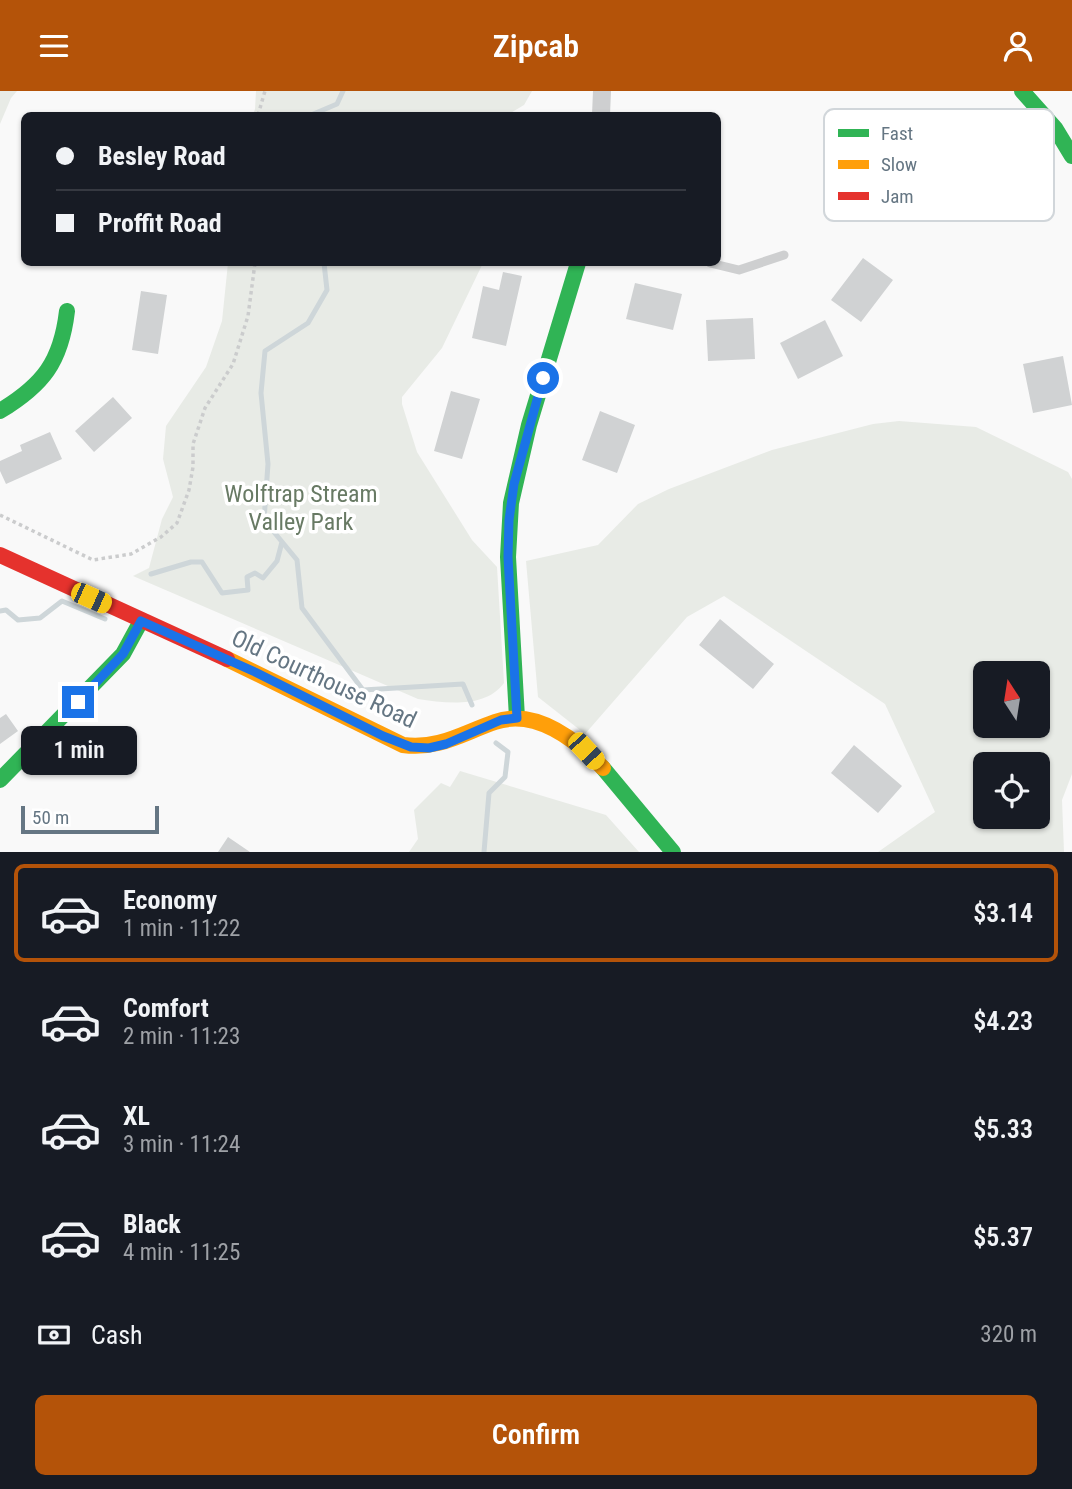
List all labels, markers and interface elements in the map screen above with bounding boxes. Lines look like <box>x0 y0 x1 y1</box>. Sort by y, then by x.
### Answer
icon: menu <box>35 27 73 65</box>
text: Zipcab <box>493 27 579 65</box>
icon: person <box>999 27 1037 65</box>
legend <box>824 109 1054 221</box>
text: Fast <box>881 122 913 145</box>
text: Besley Road <box>98 141 226 171</box>
text: Slow <box>881 153 917 176</box>
text: Jam <box>881 185 914 208</box>
text: Proffit Road <box>98 208 222 238</box>
route start <box>527 362 559 394</box>
park label: Wolftrap Stream Valley Park <box>224 480 378 536</box>
car <box>68 580 115 616</box>
street label: Old Courthouse Road <box>227 624 421 734</box>
north arrow <box>973 661 1050 739</box>
map controls <box>973 661 1050 829</box>
route end <box>62 686 94 718</box>
callout: 1 min <box>20 727 136 775</box>
car <box>564 728 609 774</box>
text: 1 min <box>54 737 104 764</box>
button: locate <box>973 752 1050 829</box>
scale bar <box>21 803 159 835</box>
text: 50 m <box>32 806 69 829</box>
icon: car <box>39 882 102 945</box>
text: Economy <box>123 885 217 915</box>
text: $3.14 <box>973 898 1033 928</box>
text: 1 min · 11:22 <box>123 915 240 942</box>
icon: car <box>39 990 102 1053</box>
text: Comfort <box>123 993 209 1023</box>
text: $4.23 <box>973 1006 1033 1036</box>
text: 2 min · 11:23 <box>123 1023 240 1050</box>
icon: car <box>39 1098 102 1161</box>
text: XL <box>123 1101 150 1131</box>
text: $5.33 <box>973 1114 1033 1144</box>
text: 3 min · 11:24 <box>123 1131 240 1158</box>
icon: car <box>39 1206 102 1269</box>
text: Black <box>123 1209 181 1239</box>
text: $5.37 <box>973 1222 1033 1252</box>
text: 4 min · 11:25 <box>123 1239 240 1266</box>
icon: cash <box>35 1316 73 1354</box>
text: Cash <box>91 1320 143 1350</box>
text: 320 m <box>980 1321 1037 1348</box>
button: Confirm <box>35 1395 1037 1475</box>

